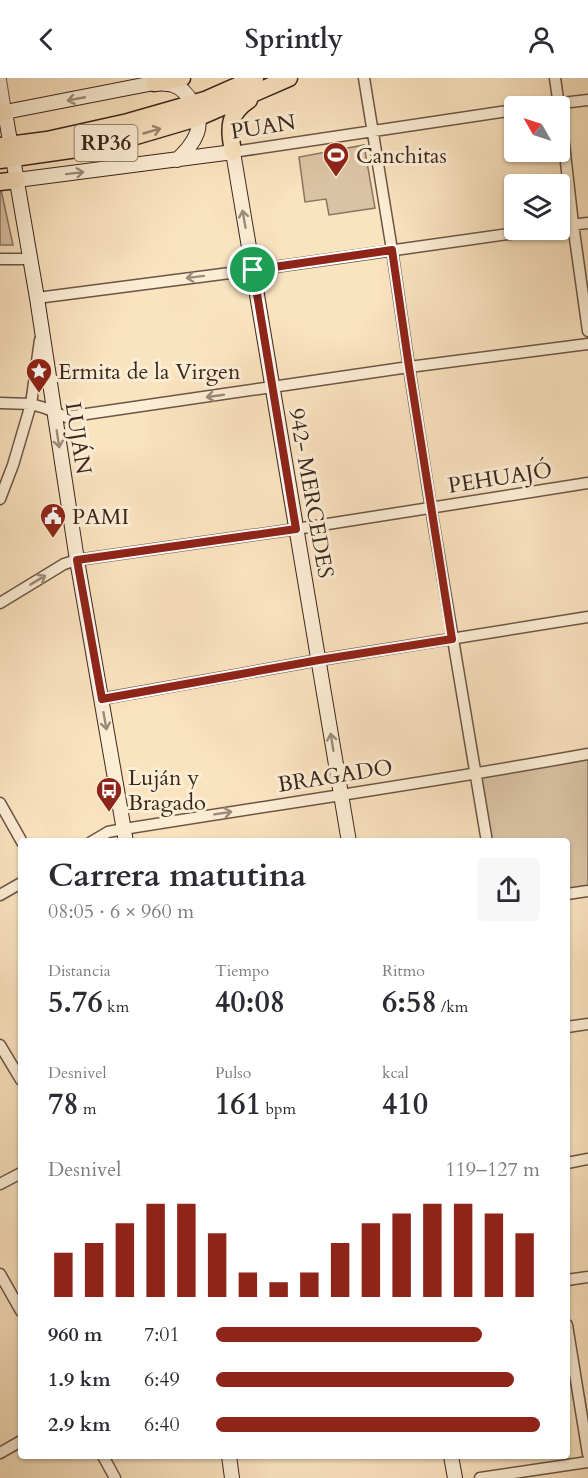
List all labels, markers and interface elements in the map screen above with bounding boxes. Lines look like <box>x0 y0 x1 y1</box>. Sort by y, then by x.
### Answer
text: Sprintly <box>245 21 343 58</box>
icon: back <box>30 23 63 56</box>
icon: person <box>525 23 558 56</box>
one-way arrow <box>66 94 86 105</box>
north arrow <box>504 96 570 162</box>
map controls <box>504 96 570 240</box>
street label: PUAN <box>229 107 298 147</box>
road number: RP36 <box>74 125 138 161</box>
one-way arrow <box>142 125 161 136</box>
sports icon: Canchitas <box>321 140 351 178</box>
place label: Canchitas <box>356 141 447 171</box>
one-way arrow <box>65 167 84 178</box>
button: layers <box>504 174 570 240</box>
one-way arrow <box>239 209 250 229</box>
pin <box>227 244 278 295</box>
icon: arrive <box>236 253 269 286</box>
one-way arrow <box>186 272 205 283</box>
place icon: Ermita de la Virgen <box>24 356 54 394</box>
place label: Ermita de la Virgen <box>58 357 241 387</box>
one-way arrow <box>205 390 225 401</box>
street label: LUJÁN <box>57 400 99 477</box>
street label: 942- MERCEDES <box>281 406 341 580</box>
one-way arrow <box>53 429 64 448</box>
street label: PEHUAJÓ <box>446 455 553 501</box>
public building icon: PAMI <box>38 501 68 539</box>
place label: PAMI <box>72 502 129 532</box>
one-way arrow <box>29 574 46 586</box>
one-way arrow <box>100 711 111 730</box>
one-way arrow <box>327 733 338 753</box>
street label: BRAGADO <box>276 752 395 800</box>
place label: Luján y Bragado <box>128 763 206 818</box>
bus stop icon: Luján y Bragado <box>94 775 124 813</box>
one-way arrow <box>213 807 232 818</box>
text: Carrera matutina <box>48 853 306 898</box>
button: share <box>477 858 540 921</box>
text: 08:05 · 6 × 960 m <box>48 898 194 925</box>
text: Distancia <box>48 960 111 982</box>
text: Tiempo <box>215 960 269 982</box>
text: Ritmo <box>382 960 425 982</box>
text: 5.76 <box>48 982 103 1023</box>
text: 40:08 <box>215 982 285 1023</box>
text: 6:58 <box>382 982 437 1023</box>
text: km <box>103 996 129 1018</box>
text: /km <box>437 996 468 1018</box>
text: Desnivel <box>48 1062 107 1084</box>
text: Pulso <box>215 1062 251 1084</box>
text: kcal <box>382 1062 409 1084</box>
text: 78 <box>48 1084 79 1125</box>
text: 161 <box>215 1084 261 1125</box>
text: 410 <box>382 1084 428 1125</box>
text: m <box>79 1098 97 1120</box>
text: bpm <box>261 1098 296 1120</box>
text: Desnivel <box>48 1156 121 1183</box>
text: 119–127 m <box>445 1156 540 1183</box>
text: 960 m <box>48 1321 103 1348</box>
text: 7:01 <box>144 1321 180 1348</box>
text: 1.9 km <box>48 1366 111 1393</box>
text: 6:49 <box>144 1366 180 1393</box>
text: 2.9 km <box>48 1411 111 1438</box>
text: 6:40 <box>144 1411 180 1438</box>

